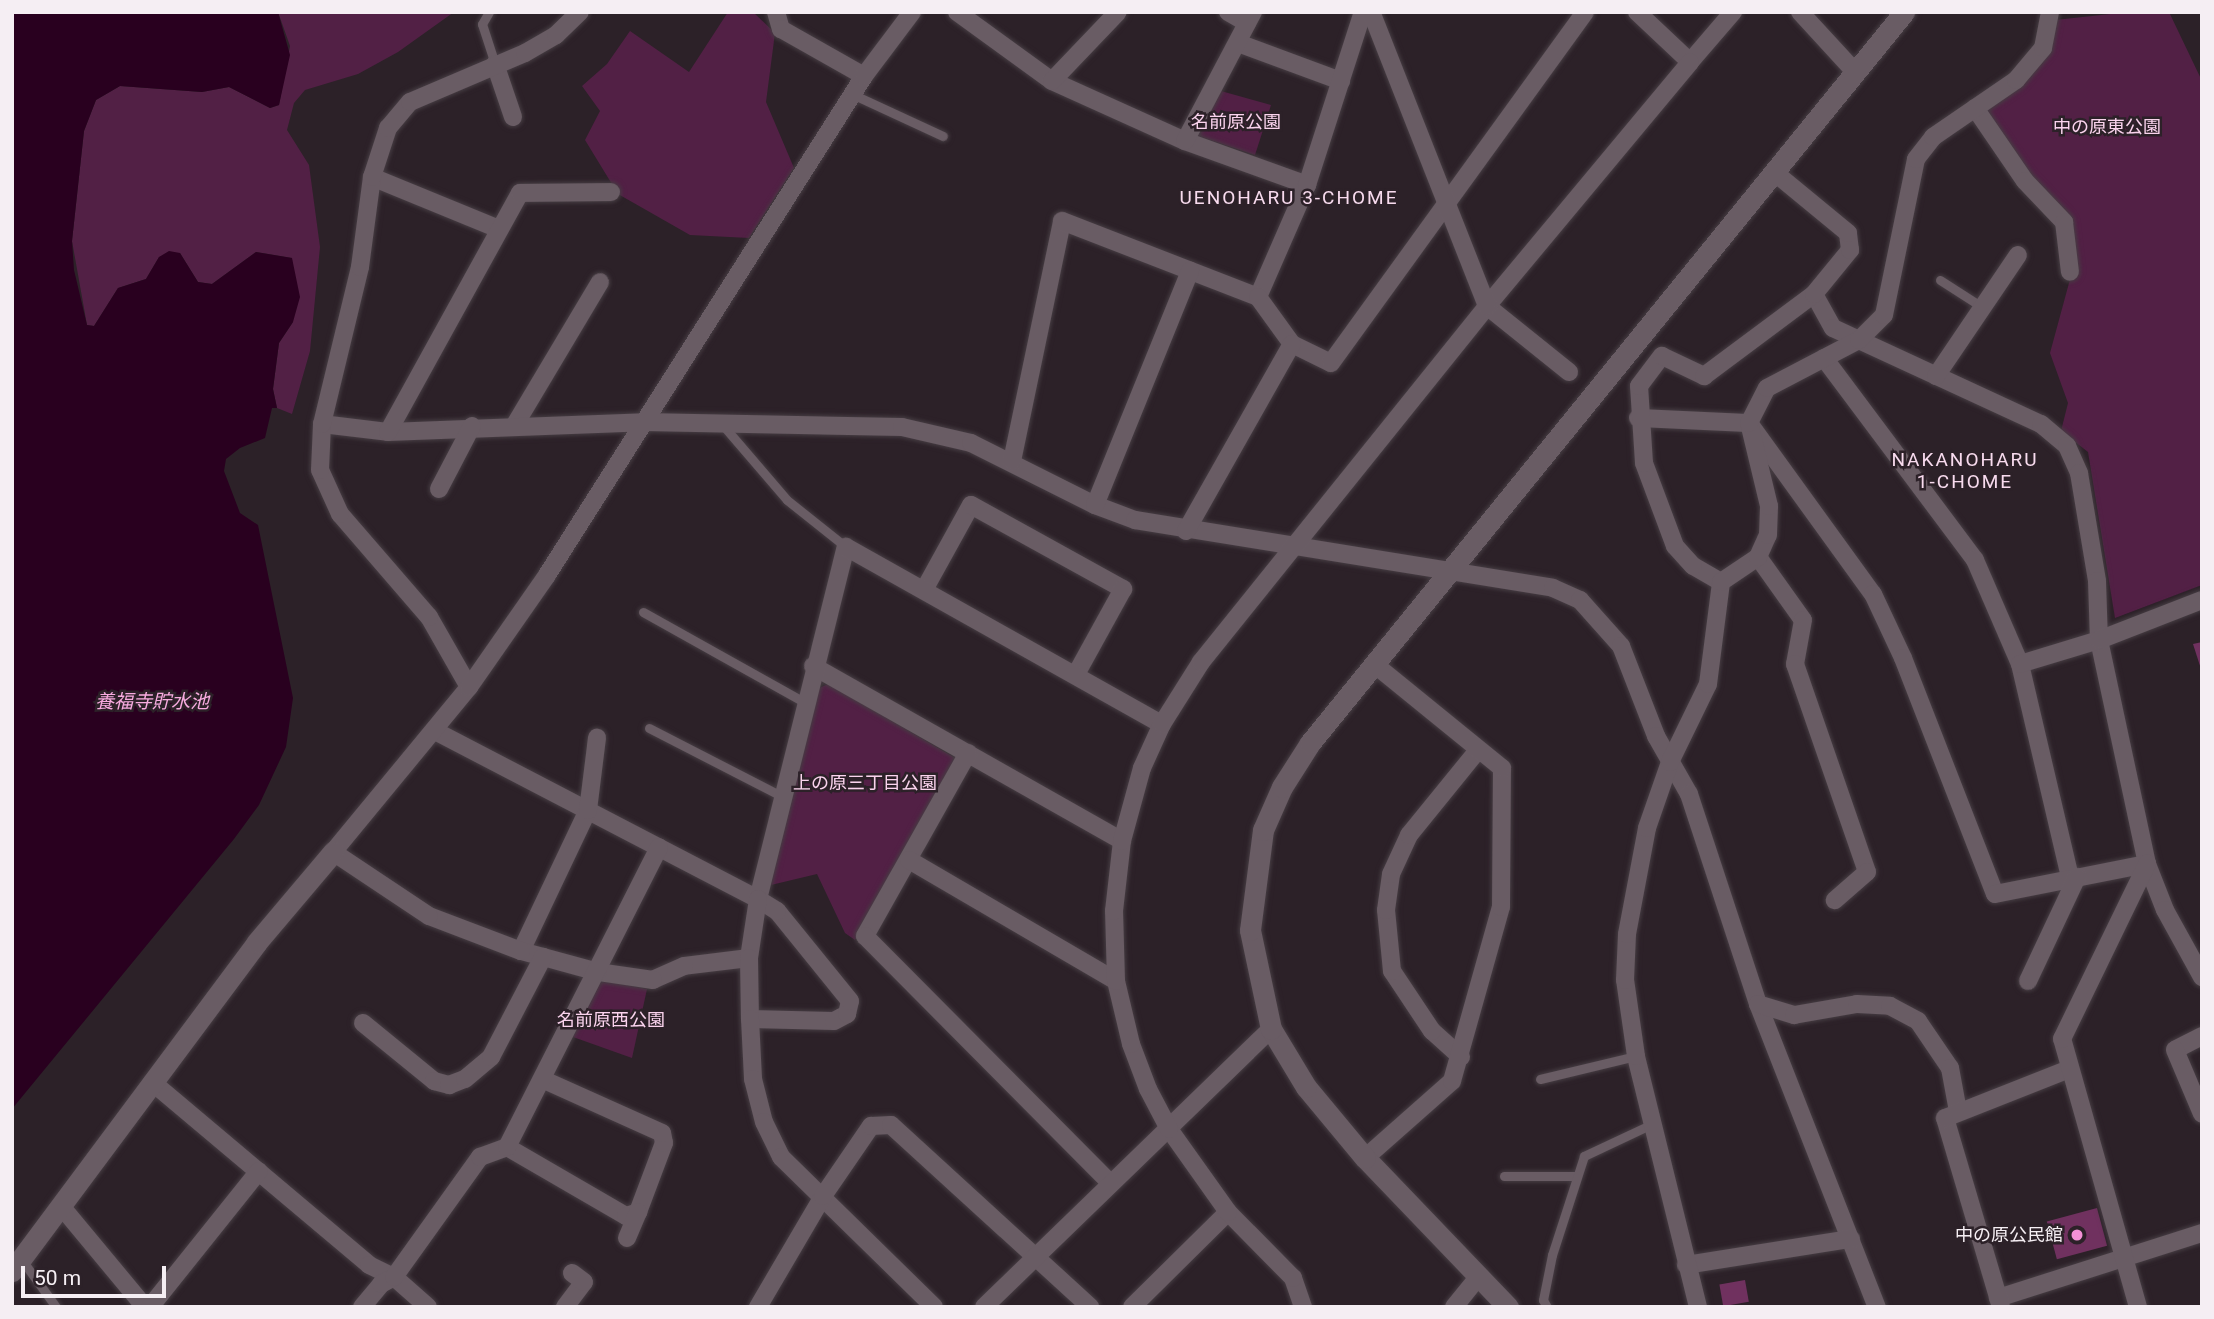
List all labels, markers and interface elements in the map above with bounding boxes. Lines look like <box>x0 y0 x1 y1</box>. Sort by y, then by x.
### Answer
park label: 名前原公園 <box>1191 111 1281 133</box>
park label: 中の原東公園 <box>2053 116 2161 138</box>
district label: UENOHARU 3-CHOME <box>1182 187 1396 209</box>
district label: NAKANOHARU 1-CHOME <box>1893 449 2037 493</box>
water label: 養福寺貯水池 <box>95 691 209 713</box>
park label: 上の原三丁目公園 <box>793 772 937 794</box>
park label: 名前原西公園 <box>557 1009 665 1031</box>
place label: 中の原公民館 <box>1955 1224 2063 1246</box>
marker: 中の原公民館 <box>2069 1227 2085 1243</box>
scale bar <box>24 1252 170 1296</box>
text: 50 m <box>34 1266 81 1290</box>

